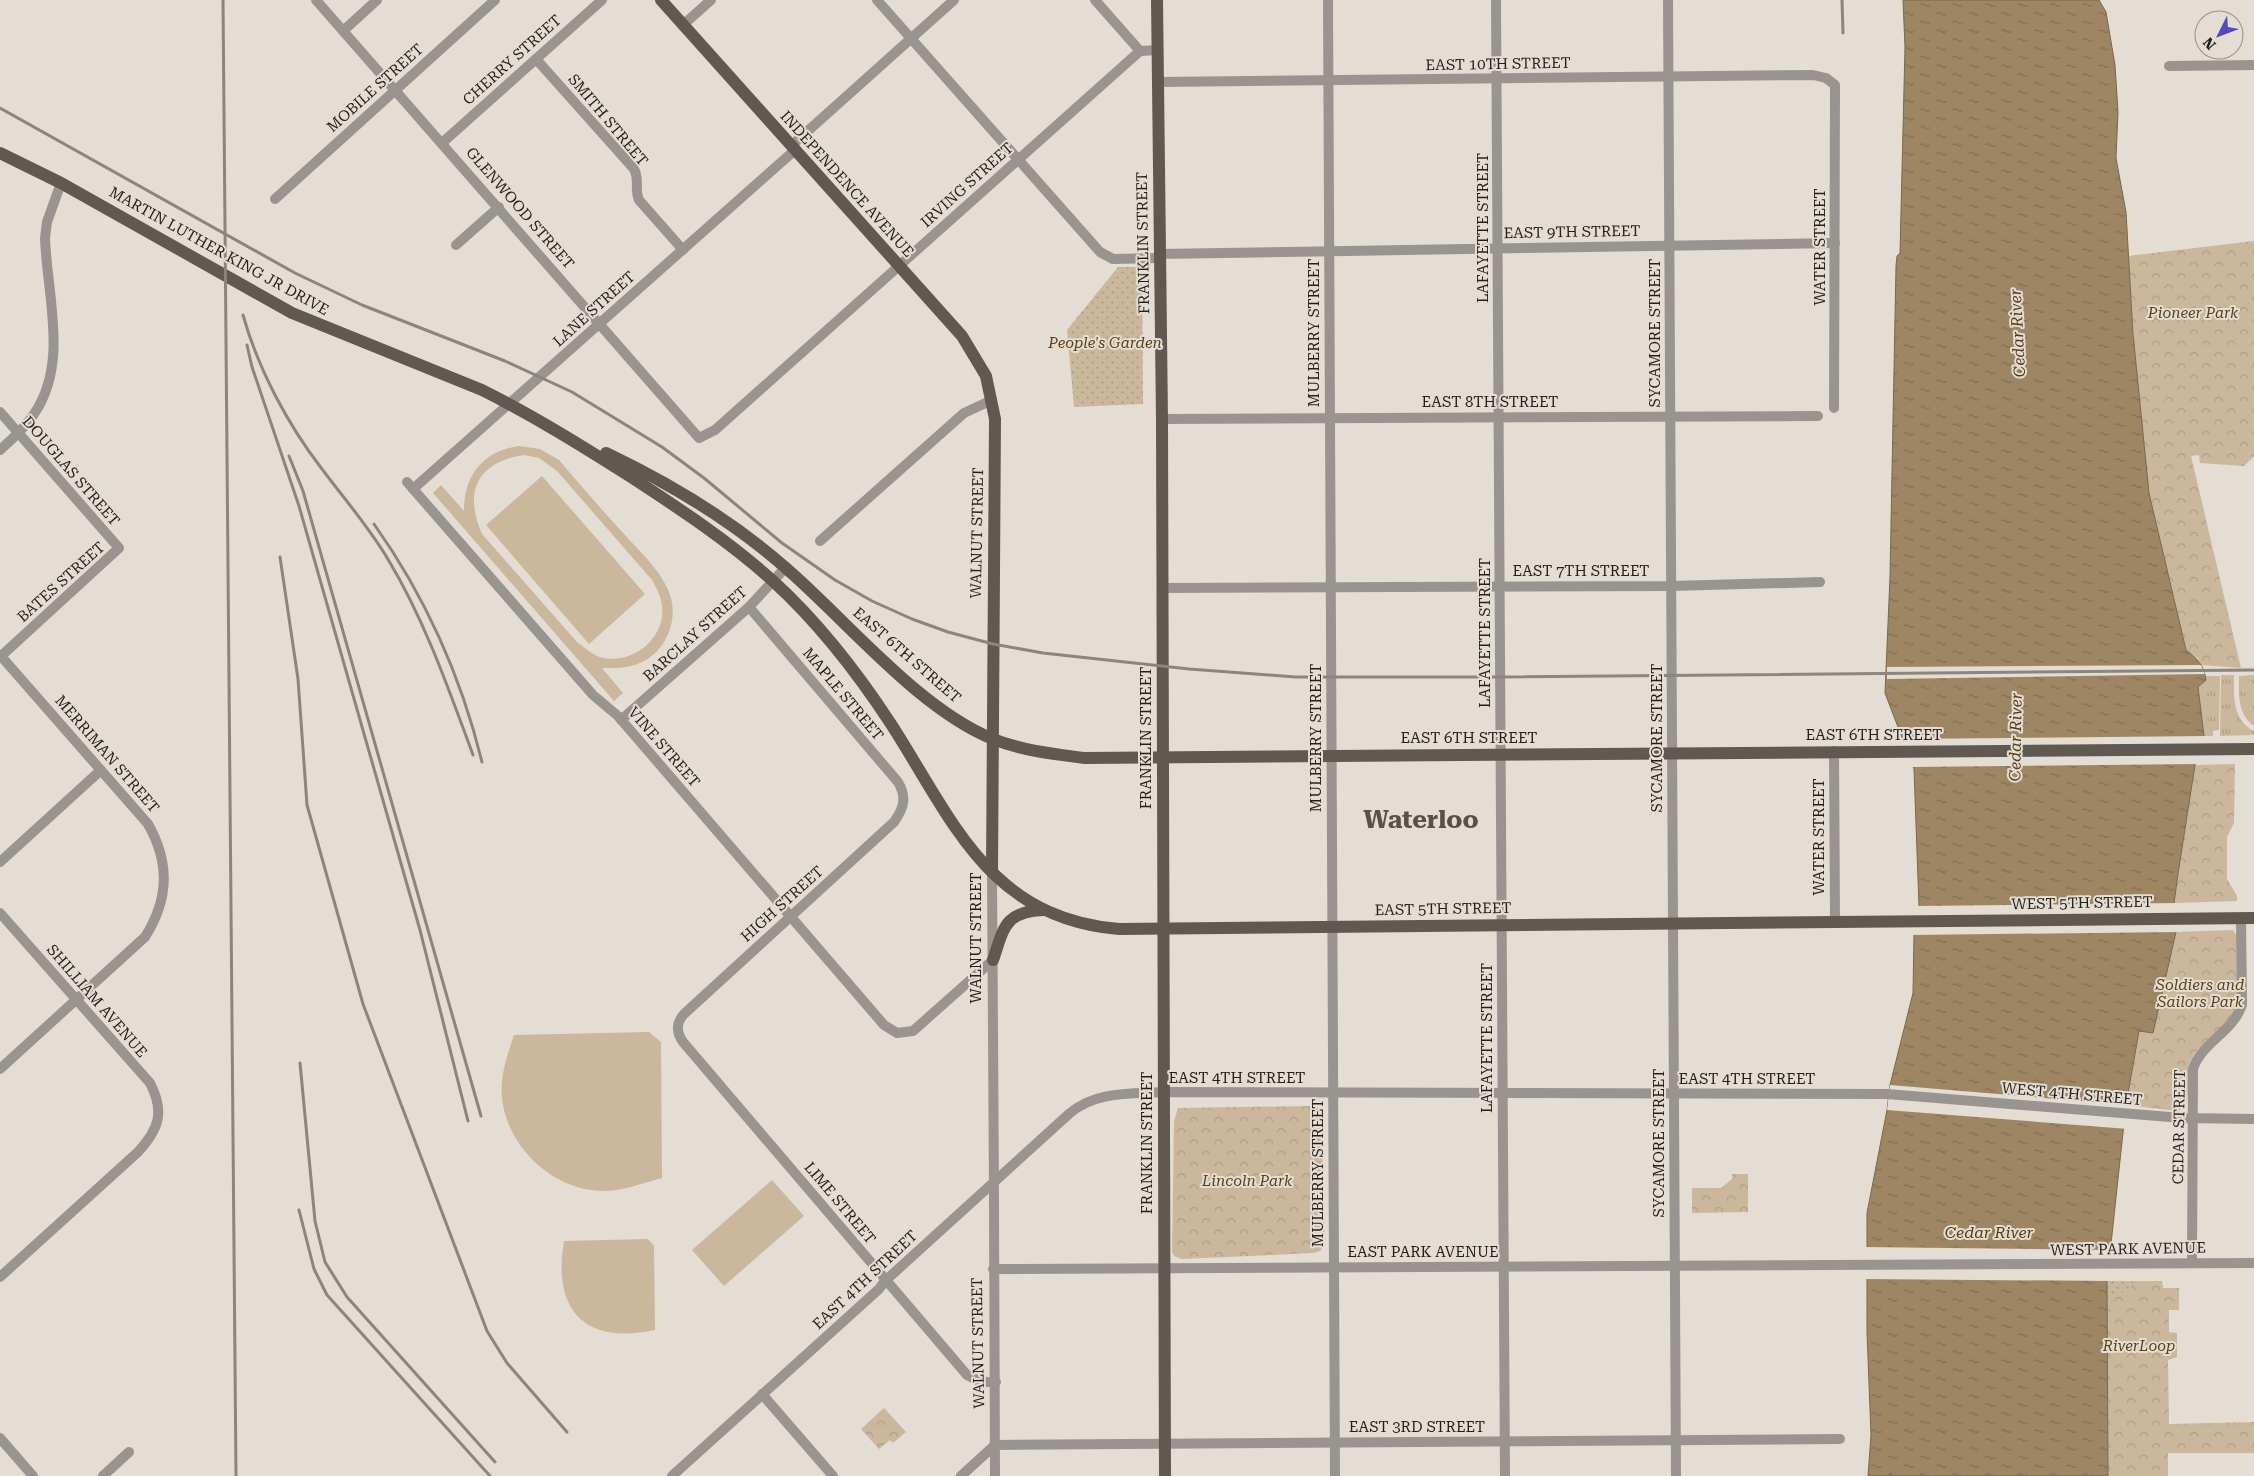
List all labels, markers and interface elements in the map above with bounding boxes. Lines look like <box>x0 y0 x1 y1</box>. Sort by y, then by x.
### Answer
north arrow <box>2194 10 2244 60</box>
street label: CHERRY STREET <box>459 11 565 109</box>
text: N <box>2200 34 2219 53</box>
street label: MOBILE STREET <box>323 40 427 136</box>
street label: EAST 10TH STREET <box>1425 54 1571 74</box>
street label: SMITH STREET <box>564 70 652 170</box>
street label: INDEPENDENCE AVENUE <box>776 107 918 261</box>
street label: IRVING STREET <box>917 139 1017 231</box>
street label: GLENWOOD STREET <box>462 143 578 273</box>
street label: LAFAYETTE STREET <box>1474 153 1492 303</box>
street label: FRANKLIN STREET <box>1133 172 1153 314</box>
street label: MARTIN LUTHER KING JR DRIVE <box>106 183 332 319</box>
street label: WATER STREET <box>1811 188 1829 306</box>
street label: EAST 9TH STREET <box>1503 222 1641 242</box>
street label: MULBERRY STREET <box>1305 259 1323 407</box>
street label: SYCAMORE STREET <box>1646 259 1664 407</box>
street label: LANE STREET <box>549 268 639 350</box>
water label: Cedar River <box>2006 288 2029 378</box>
park label: Pioneer Park <box>2147 304 2239 322</box>
park label: People's Garden <box>1047 334 1162 352</box>
street label: EAST 8TH STREET <box>1422 393 1558 411</box>
street label: DOUGLAS STREET <box>19 413 123 529</box>
street label: WALNUT STREET <box>967 467 987 599</box>
street label: BATES STREET <box>14 538 108 626</box>
street label: LAFAYETTE STREET <box>1476 558 1494 708</box>
street label: EAST 7TH STREET <box>1513 562 1649 580</box>
street label: BARCLAY STREET <box>639 583 751 685</box>
street label: EAST 6TH STREET <box>849 603 965 707</box>
street label: MAPLE STREET <box>799 644 887 744</box>
street label: MULBERRY STREET <box>1307 664 1325 812</box>
street label: SYCAMORE STREET <box>1648 664 1666 812</box>
street label: FRANKLIN STREET <box>1137 667 1155 809</box>
street label: MERRIMAN STREET <box>51 692 163 816</box>
water label: Cedar River <box>2005 692 2026 782</box>
street label: VINE STREET <box>624 703 704 791</box>
street label: EAST 6TH STREET <box>1806 726 1942 744</box>
street label: EAST 6TH STREET <box>1401 729 1537 747</box>
street label: WATER STREET <box>1810 778 1828 896</box>
district label: Waterloo <box>1363 805 1479 834</box>
street label: HIGH STREET <box>737 862 827 946</box>
street label: WALNUT STREET <box>967 872 985 1004</box>
street label: WEST 5TH STREET <box>2011 893 2153 913</box>
street label: EAST 5TH STREET <box>1374 899 1512 919</box>
street label: SHILLIAM AVENUE <box>43 941 151 1061</box>
street label: LAFAYETTE STREET <box>1478 963 1496 1113</box>
park label: Soldiers and Sailors Park <box>2155 976 2244 1011</box>
street label: EAST 4TH STREET <box>1169 1069 1305 1087</box>
street label: SYCAMORE STREET <box>1650 1069 1668 1217</box>
street label: CEDAR STREET <box>2169 1069 2189 1185</box>
street label: EAST 4TH STREET <box>1679 1070 1815 1088</box>
street label: FRANKLIN STREET <box>1138 1072 1156 1214</box>
street label: WEST 4TH STREET <box>2001 1079 2143 1109</box>
street label: MULBERRY STREET <box>1309 1099 1327 1247</box>
street label: LIME STREET <box>801 1158 879 1248</box>
park label: Lincoln Park <box>1201 1172 1293 1190</box>
water label: Cedar River <box>1945 1223 2034 1242</box>
street label: EAST 4TH STREET <box>809 1227 921 1333</box>
street label: WEST PARK AVENUE <box>2050 1239 2206 1259</box>
street label: EAST PARK AVENUE <box>1347 1243 1499 1261</box>
street label: WALNUT STREET <box>968 1277 988 1409</box>
park label: RiverLoop <box>2102 1337 2175 1355</box>
street label: EAST 3RD STREET <box>1349 1418 1485 1436</box>

